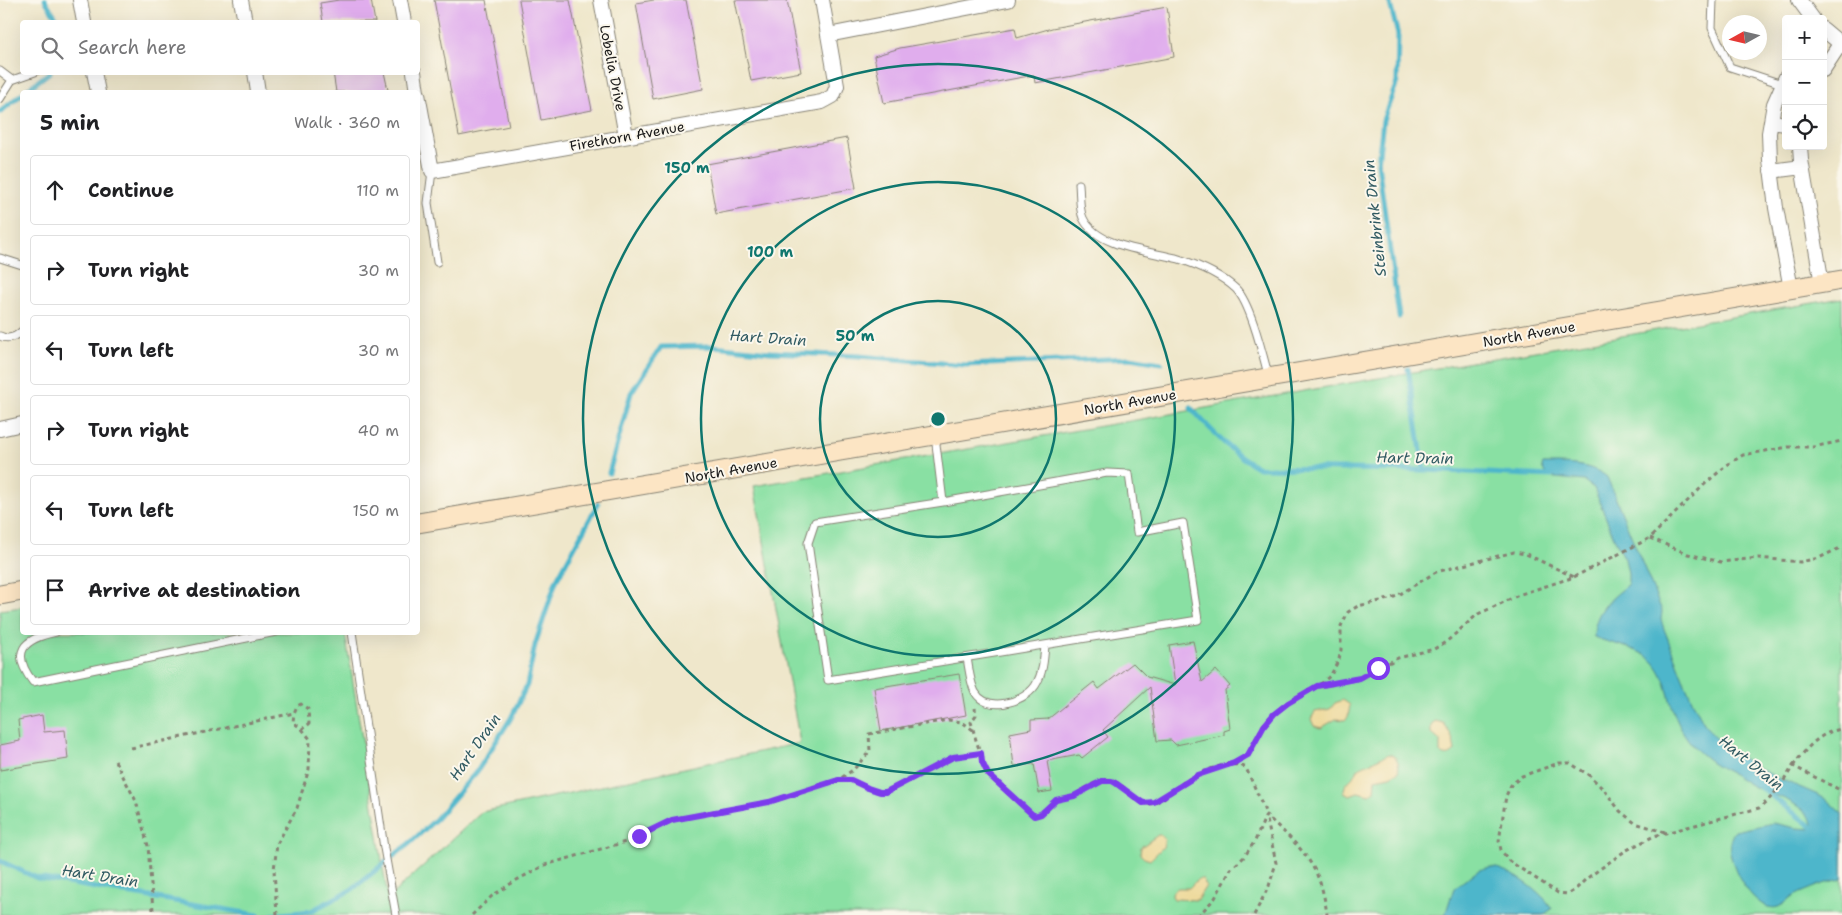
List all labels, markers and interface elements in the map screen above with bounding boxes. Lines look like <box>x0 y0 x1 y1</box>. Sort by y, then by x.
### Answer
north arrow <box>1722 15 1767 60</box>
map controls <box>1782 15 1827 150</box>
button: + <box>1782 15 1827 60</box>
search box <box>20 20 420 75</box>
street label: Lobelia Drive <box>596 23 630 113</box>
icon: search <box>38 34 66 62</box>
text: Search here <box>78 35 187 60</box>
button: − <box>1782 60 1827 105</box>
button: locate <box>1782 105 1827 150</box>
text: 5 min <box>40 109 100 137</box>
text: Walk · 360 m <box>294 112 400 133</box>
street label: Firethorn Avenue <box>568 117 686 155</box>
text: 150 m <box>664 158 710 178</box>
water label: Steinbrink Drain <box>1359 158 1391 278</box>
icon: ahead <box>41 176 69 204</box>
text: Continue <box>88 178 174 203</box>
text: 110 m <box>356 180 399 201</box>
text: 100 m <box>747 242 793 262</box>
icon: right <box>41 256 69 284</box>
text: Turn right <box>88 258 189 283</box>
text: 30 m <box>358 260 399 281</box>
street label: North Avenue <box>1481 317 1577 351</box>
water label: Hart Drain <box>729 325 807 351</box>
text: 50 m <box>836 326 875 346</box>
icon: left <box>41 336 69 364</box>
text: Turn left <box>88 338 174 363</box>
text: 30 m <box>358 340 399 361</box>
street label: North Avenue <box>1082 385 1178 419</box>
centre of rings <box>929 410 947 428</box>
icon: right <box>41 416 69 444</box>
text: Turn right <box>88 418 189 443</box>
text: 40 m <box>357 420 399 441</box>
water label: Hart Drain <box>1376 447 1454 469</box>
street label: North Avenue <box>683 453 779 487</box>
icon: left <box>41 496 69 524</box>
text: Turn left <box>88 498 174 523</box>
text: 150 m <box>352 500 399 521</box>
icon: arrive <box>41 576 69 604</box>
text: Arrive at destination <box>88 578 300 603</box>
route start <box>1367 657 1390 680</box>
water label: Hart Drain <box>445 710 505 784</box>
water label: Hart Drain <box>1715 731 1787 795</box>
route end <box>628 825 651 848</box>
water label: Hart Drain <box>60 860 140 892</box>

